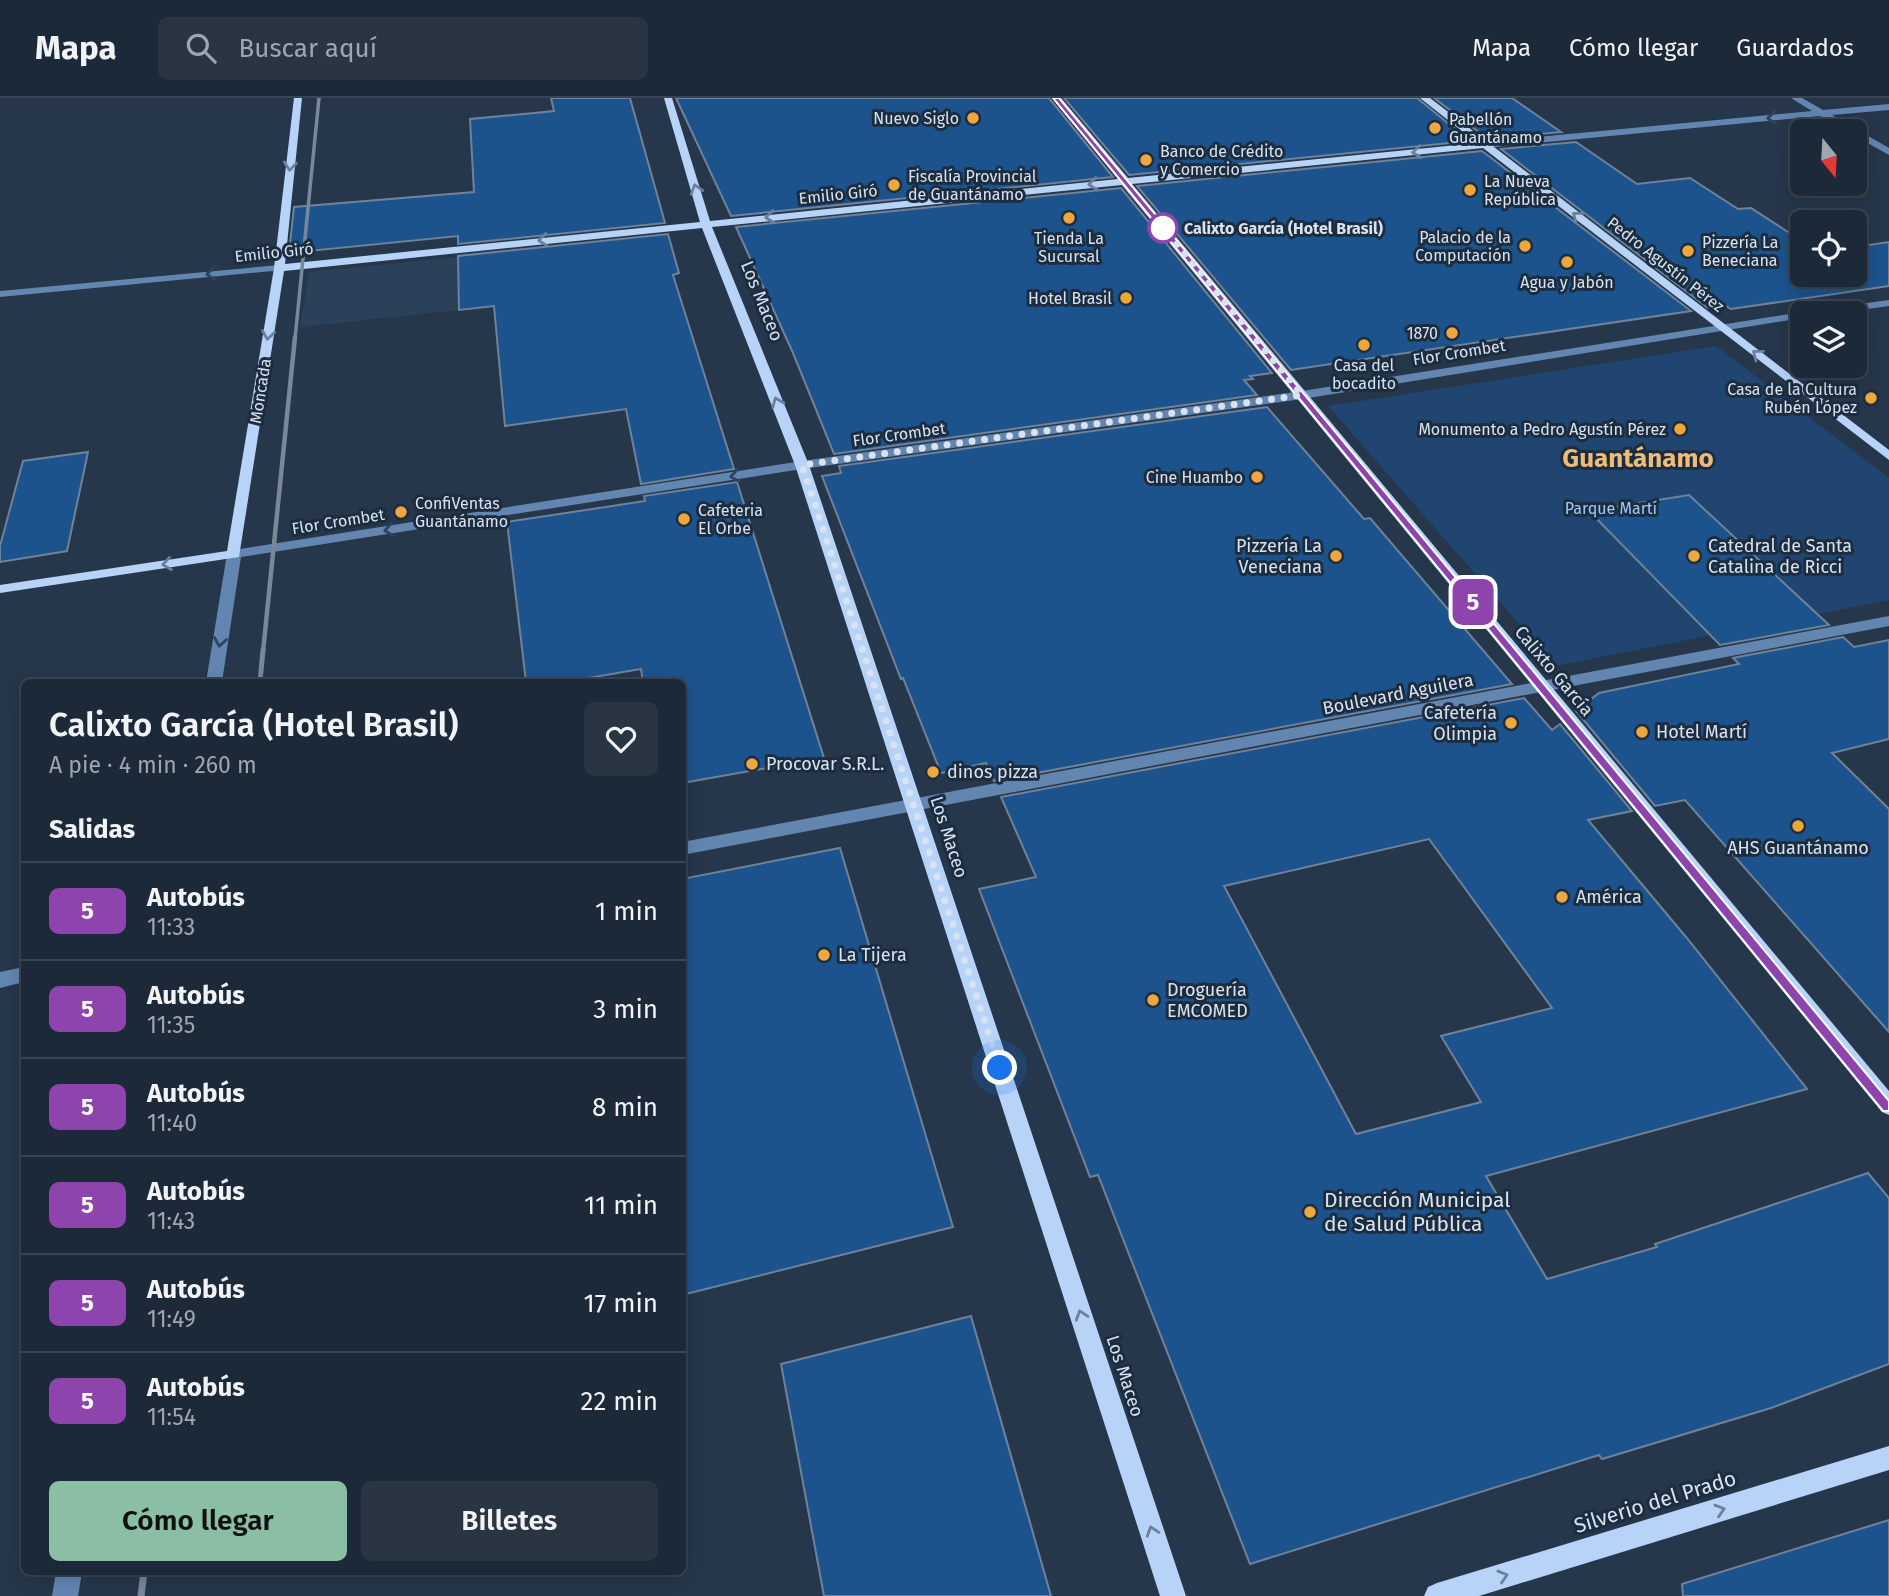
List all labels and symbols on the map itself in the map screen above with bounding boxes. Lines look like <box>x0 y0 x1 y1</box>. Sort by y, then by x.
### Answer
place label: Nuevo Siglo <box>873 109 959 128</box>
marker: Nuevo Siglo <box>965 110 981 126</box>
place label: Pabellón Guantánamo <box>1449 110 1542 147</box>
one-way arrow <box>1766 110 1777 125</box>
north arrow <box>1790 119 1867 196</box>
marker: Pabellón Guantánamo <box>1427 120 1443 136</box>
place label: Banco de Crédito y Comercio <box>1160 142 1283 179</box>
one-way arrow <box>1412 144 1423 159</box>
marker: Banco de Crédito y Comercio <box>1138 152 1154 168</box>
one-way arrow <box>283 160 298 172</box>
place label: Fiscalía Provincial de Guantánamo <box>908 167 1037 204</box>
place label: La Nueva República <box>1484 172 1556 209</box>
one-way arrow <box>1088 176 1099 191</box>
marker: Fiscalía Provincial de Guantánamo <box>886 177 902 193</box>
street label: Emilio Giró <box>798 181 878 208</box>
marker: La Nueva República <box>1462 182 1478 198</box>
one-way arrow <box>689 183 704 195</box>
one-way arrow <box>764 210 775 225</box>
marker: Tienda La Sucursal <box>1061 210 1077 226</box>
one-way arrow <box>1572 211 1585 224</box>
marker: Calixto García (Hotel Brasil) <box>1148 213 1178 243</box>
street label: Pedro Agustín Pérez <box>1603 213 1728 316</box>
place label: Calixto García (Hotel Brasil) <box>1184 219 1383 238</box>
place label: Palacio de la Computación <box>1415 228 1511 265</box>
place label: Tienda La Sucursal <box>1034 229 1104 266</box>
one-way arrow <box>538 233 549 248</box>
place label: Pizzería La Beneciana <box>1702 233 1779 270</box>
marker: Palacio de la Computación <box>1517 238 1533 254</box>
street label: Emilio Giró <box>234 239 314 266</box>
marker: Pizzería La Beneciana <box>1680 243 1696 259</box>
marker: Agua y Jabón <box>1559 254 1575 270</box>
street label: Los Maceo <box>736 258 788 344</box>
one-way arrow <box>205 266 216 281</box>
place label: Agua y Jabón <box>1520 273 1614 292</box>
place label: Hotel Brasil <box>1028 289 1112 308</box>
marker: Hotel Brasil <box>1118 290 1134 306</box>
place label: 1870 <box>1407 324 1438 343</box>
marker: 1870 <box>1444 325 1460 341</box>
one-way arrow <box>261 329 276 341</box>
street label: Flor Crombet <box>1411 336 1507 369</box>
marker: Casa del bocadito <box>1356 337 1372 353</box>
one-way arrow <box>1753 350 1765 363</box>
place label: Casa del bocadito <box>1332 356 1396 393</box>
street label: Moncada <box>246 357 275 425</box>
place label: Casa de la Cultura Rubén López <box>1727 380 1857 417</box>
marker: Casa de la Cultura Rubén López <box>1863 390 1879 406</box>
one-way arrow <box>772 396 786 408</box>
street label: Flor Crombet <box>851 419 947 450</box>
place label: Monumento a Pedro Agustín Pérez <box>1418 420 1666 439</box>
marker: Monumento a Pedro Agustín Pérez <box>1672 421 1688 437</box>
district label: Guantánamo <box>1562 443 1714 474</box>
one-way arrow <box>729 468 741 483</box>
place label: Cine Huambo <box>1146 468 1243 487</box>
marker: Cine Huambo <box>1249 469 1265 485</box>
place label: ConfiVentas Guantánamo <box>415 494 508 531</box>
park label: Parque Martí <box>1565 499 1658 518</box>
place label: Cafeteria El Orbe <box>698 501 763 538</box>
marker: ConfiVentas Guantánamo <box>393 504 409 520</box>
street label: Flor Crombet <box>290 505 386 538</box>
marker: Cafeteria El Orbe <box>676 511 692 527</box>
one-way arrow <box>383 523 395 538</box>
place label: Pizzería La Veneciana <box>1236 535 1322 578</box>
place label: Catedral de Santa Catalina de Ricci <box>1708 535 1852 578</box>
marker: Pizzería La Veneciana <box>1328 548 1344 564</box>
marker: Catedral de Santa Catalina de Ricci <box>1686 548 1702 564</box>
one-way arrow <box>161 556 173 571</box>
line badge: 5 <box>1450 579 1496 625</box>
street label: Calixto García <box>1510 621 1598 721</box>
one-way arrow <box>213 636 228 648</box>
street label: Boulevard Aguilera <box>1321 669 1475 719</box>
place label: Cafetería Olimpia <box>1424 702 1497 745</box>
marker: Cafetería Olimpia <box>1503 715 1519 731</box>
place label: Hotel Martí <box>1656 721 1747 743</box>
marker: Hotel Martí <box>1634 724 1650 740</box>
place label: Procovar S.R.L. <box>766 753 884 775</box>
marker: Procovar S.R.L. <box>744 756 760 772</box>
place label: dinos pizza <box>947 761 1038 783</box>
marker: dinos pizza <box>925 764 941 780</box>
street label: Los Maceo <box>925 793 973 881</box>
marker: AHS Guantánamo <box>1790 818 1806 834</box>
place label: AHS Guantánamo <box>1727 837 1869 859</box>
place label: América <box>1576 886 1642 908</box>
marker: América <box>1554 889 1570 905</box>
place label: La Tijera <box>838 944 907 966</box>
marker: La Tijera <box>816 947 832 963</box>
place label: Droguería EMCOMED <box>1167 979 1248 1022</box>
marker: Droguería EMCOMED <box>1145 992 1161 1008</box>
your location <box>982 1050 1017 1085</box>
place label: Dirección Municipal de Salud Pública <box>1324 1187 1510 1237</box>
marker: Dirección Municipal de Salud Pública <box>1302 1204 1318 1220</box>
one-way arrow <box>1075 1309 1089 1322</box>
street label: Los Maceo <box>1101 1332 1149 1420</box>
street label: Silverio del Prado <box>1571 1465 1739 1539</box>
one-way arrow <box>1714 1503 1726 1518</box>
one-way arrow <box>1145 1525 1160 1537</box>
one-way arrow <box>1496 1570 1508 1584</box>

